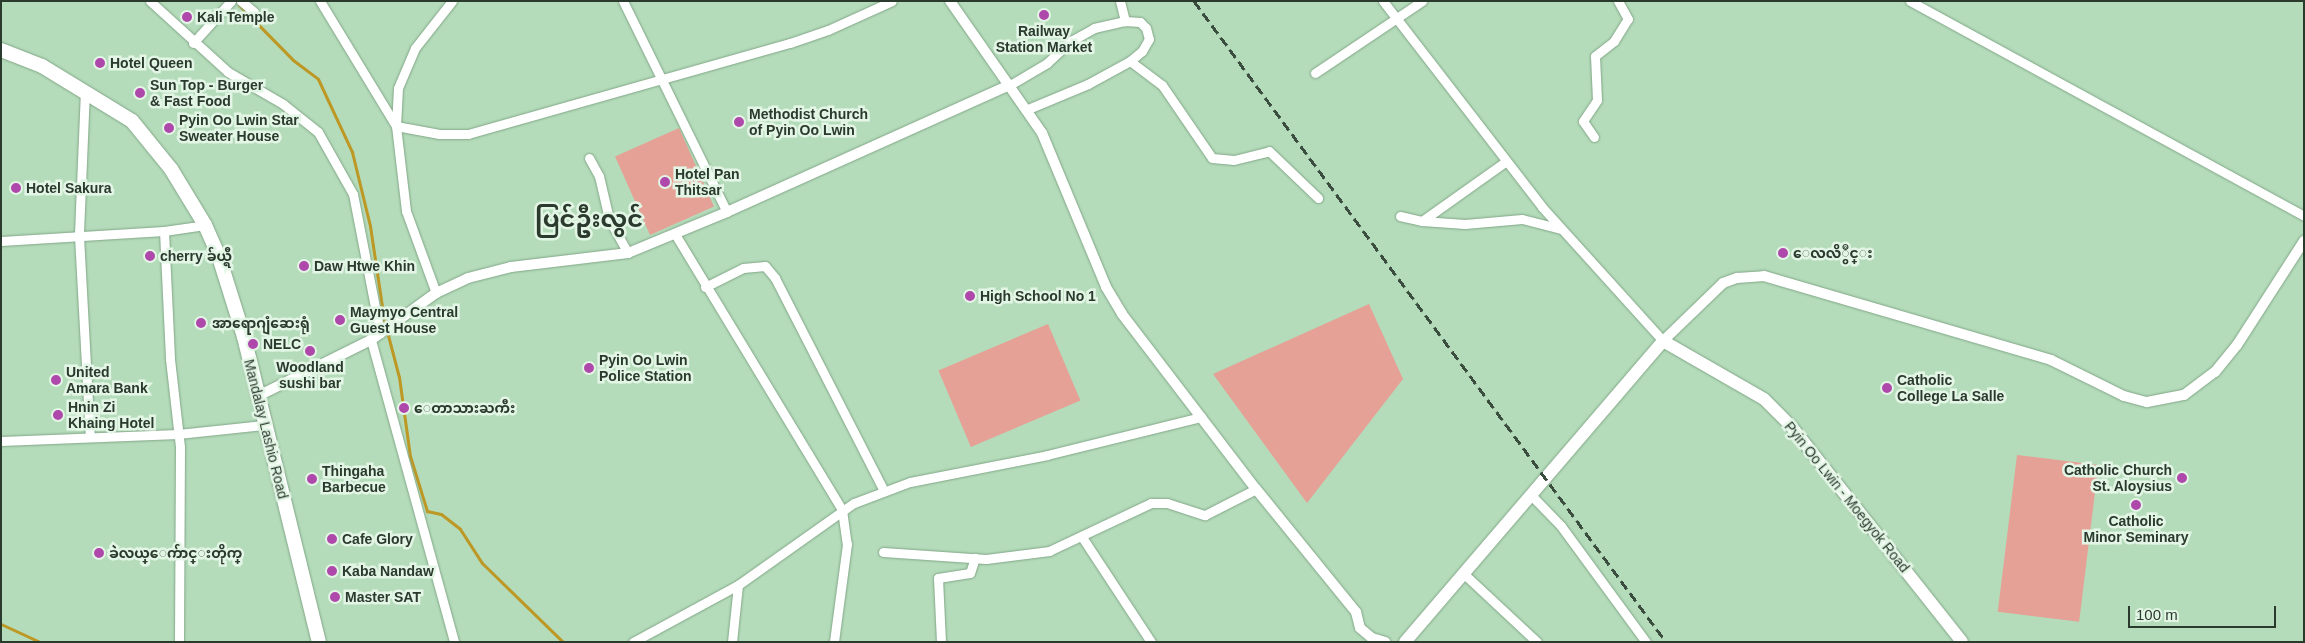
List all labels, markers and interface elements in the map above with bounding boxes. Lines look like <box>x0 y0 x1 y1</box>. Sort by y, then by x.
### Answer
place label: Kali Temple <box>197 9 275 25</box>
marker: Railway Station Market <box>1038 9 1050 21</box>
marker: Kali Temple <box>181 11 193 23</box>
place label: Railway Station Market <box>996 23 1092 56</box>
place label: Hotel Queen <box>110 55 192 71</box>
marker: Hotel Queen <box>94 57 106 69</box>
place label: Sun Top - Burger & Fast Food <box>150 77 263 110</box>
marker: Sun Top - Burger & Fast Food <box>134 87 146 99</box>
place label: Methodist Church of Pyin Oo Lwin <box>749 106 868 138</box>
place label: Pyin Oo Lwin Star Sweater House <box>179 112 299 144</box>
marker: Methodist Church of Pyin Oo Lwin <box>733 116 745 128</box>
marker: Pyin Oo Lwin Star Sweater House <box>163 122 175 134</box>
place label: Hotel Pan Thitsar <box>675 166 740 198</box>
marker: Hotel Pan Thitsar <box>659 176 671 188</box>
place label: Hotel Sakura <box>26 180 112 196</box>
marker: Hotel Sakura <box>10 182 22 194</box>
district label: ပြင်ဦးလွင် <box>535 205 643 233</box>
place label: ေလလိွဳင္း <box>1793 245 1872 261</box>
marker: ေလလိွဳင္း <box>1777 247 1789 259</box>
place label: cherry ခ်ယ္ရီ <box>160 248 232 264</box>
marker: cherry ခ်ယ္ရီ <box>144 250 156 262</box>
place label: Daw Htwe Khin <box>314 258 415 274</box>
marker: Daw Htwe Khin <box>298 260 310 272</box>
place label: High School No 1 <box>980 288 1096 304</box>
marker: High School No 1 <box>964 290 976 302</box>
place label: Maymyo Central Guest House <box>350 304 458 336</box>
marker: Maymyo Central Guest House <box>334 314 346 326</box>
place label: အာရောဂျံဆေးရုံ <box>212 315 310 331</box>
marker: အာရောဂျံဆေးရုံ <box>194 316 208 330</box>
place label: NELC <box>263 336 301 352</box>
marker: NELC <box>247 338 259 350</box>
marker: Woodland sushi bar <box>304 345 316 357</box>
place label: Pyin Oo Lwin Police Station <box>599 352 692 384</box>
street label: Mandalay Lashio Road <box>241 357 291 501</box>
place label: Woodland sushi bar <box>276 359 344 392</box>
marker: Pyin Oo Lwin Police Station <box>583 362 595 374</box>
place label: United Amara Bank <box>66 364 148 397</box>
place label: Catholic College La Salle <box>1897 372 2004 404</box>
marker: United Amara Bank <box>50 374 62 386</box>
marker: Catholic College La Salle <box>1881 382 1893 394</box>
place label: Hnin Zi Khaing Hotel <box>68 399 154 432</box>
place label: ေတာသားႀကီး <box>414 400 515 416</box>
marker: ေတာသားႀကီး <box>398 402 410 414</box>
marker: Hnin Zi Khaing Hotel <box>52 409 64 421</box>
street label: Pyin Oo Lwin - Moegyok Road <box>1781 418 1913 576</box>
place label: Catholic Church St. Aloysius <box>2064 462 2172 494</box>
place label: Thingaha Barbecue <box>322 463 386 496</box>
marker: Catholic Church St. Aloysius <box>2176 472 2188 484</box>
marker: Thingaha Barbecue <box>306 473 318 485</box>
marker: Catholic Minor Seminary <box>2130 499 2142 511</box>
place label: Catholic Minor Seminary <box>2083 513 2189 546</box>
place label: Cafe Glory <box>342 531 413 547</box>
marker: Cafe Glory <box>326 533 338 545</box>
place label: ခဲလယ္ေက်ာင္းတိုက္ <box>109 545 242 561</box>
marker: ခဲလယ္ေက်ာင္းတိုက္ <box>93 547 105 559</box>
place label: Kaba Nandaw <box>342 563 434 579</box>
marker: Kaba Nandaw <box>326 565 338 577</box>
place label: Master SAT <box>345 589 421 605</box>
marker: Master SAT <box>329 591 341 603</box>
scale bar <box>2130 596 2278 628</box>
text: 100 m <box>2136 606 2178 623</box>

